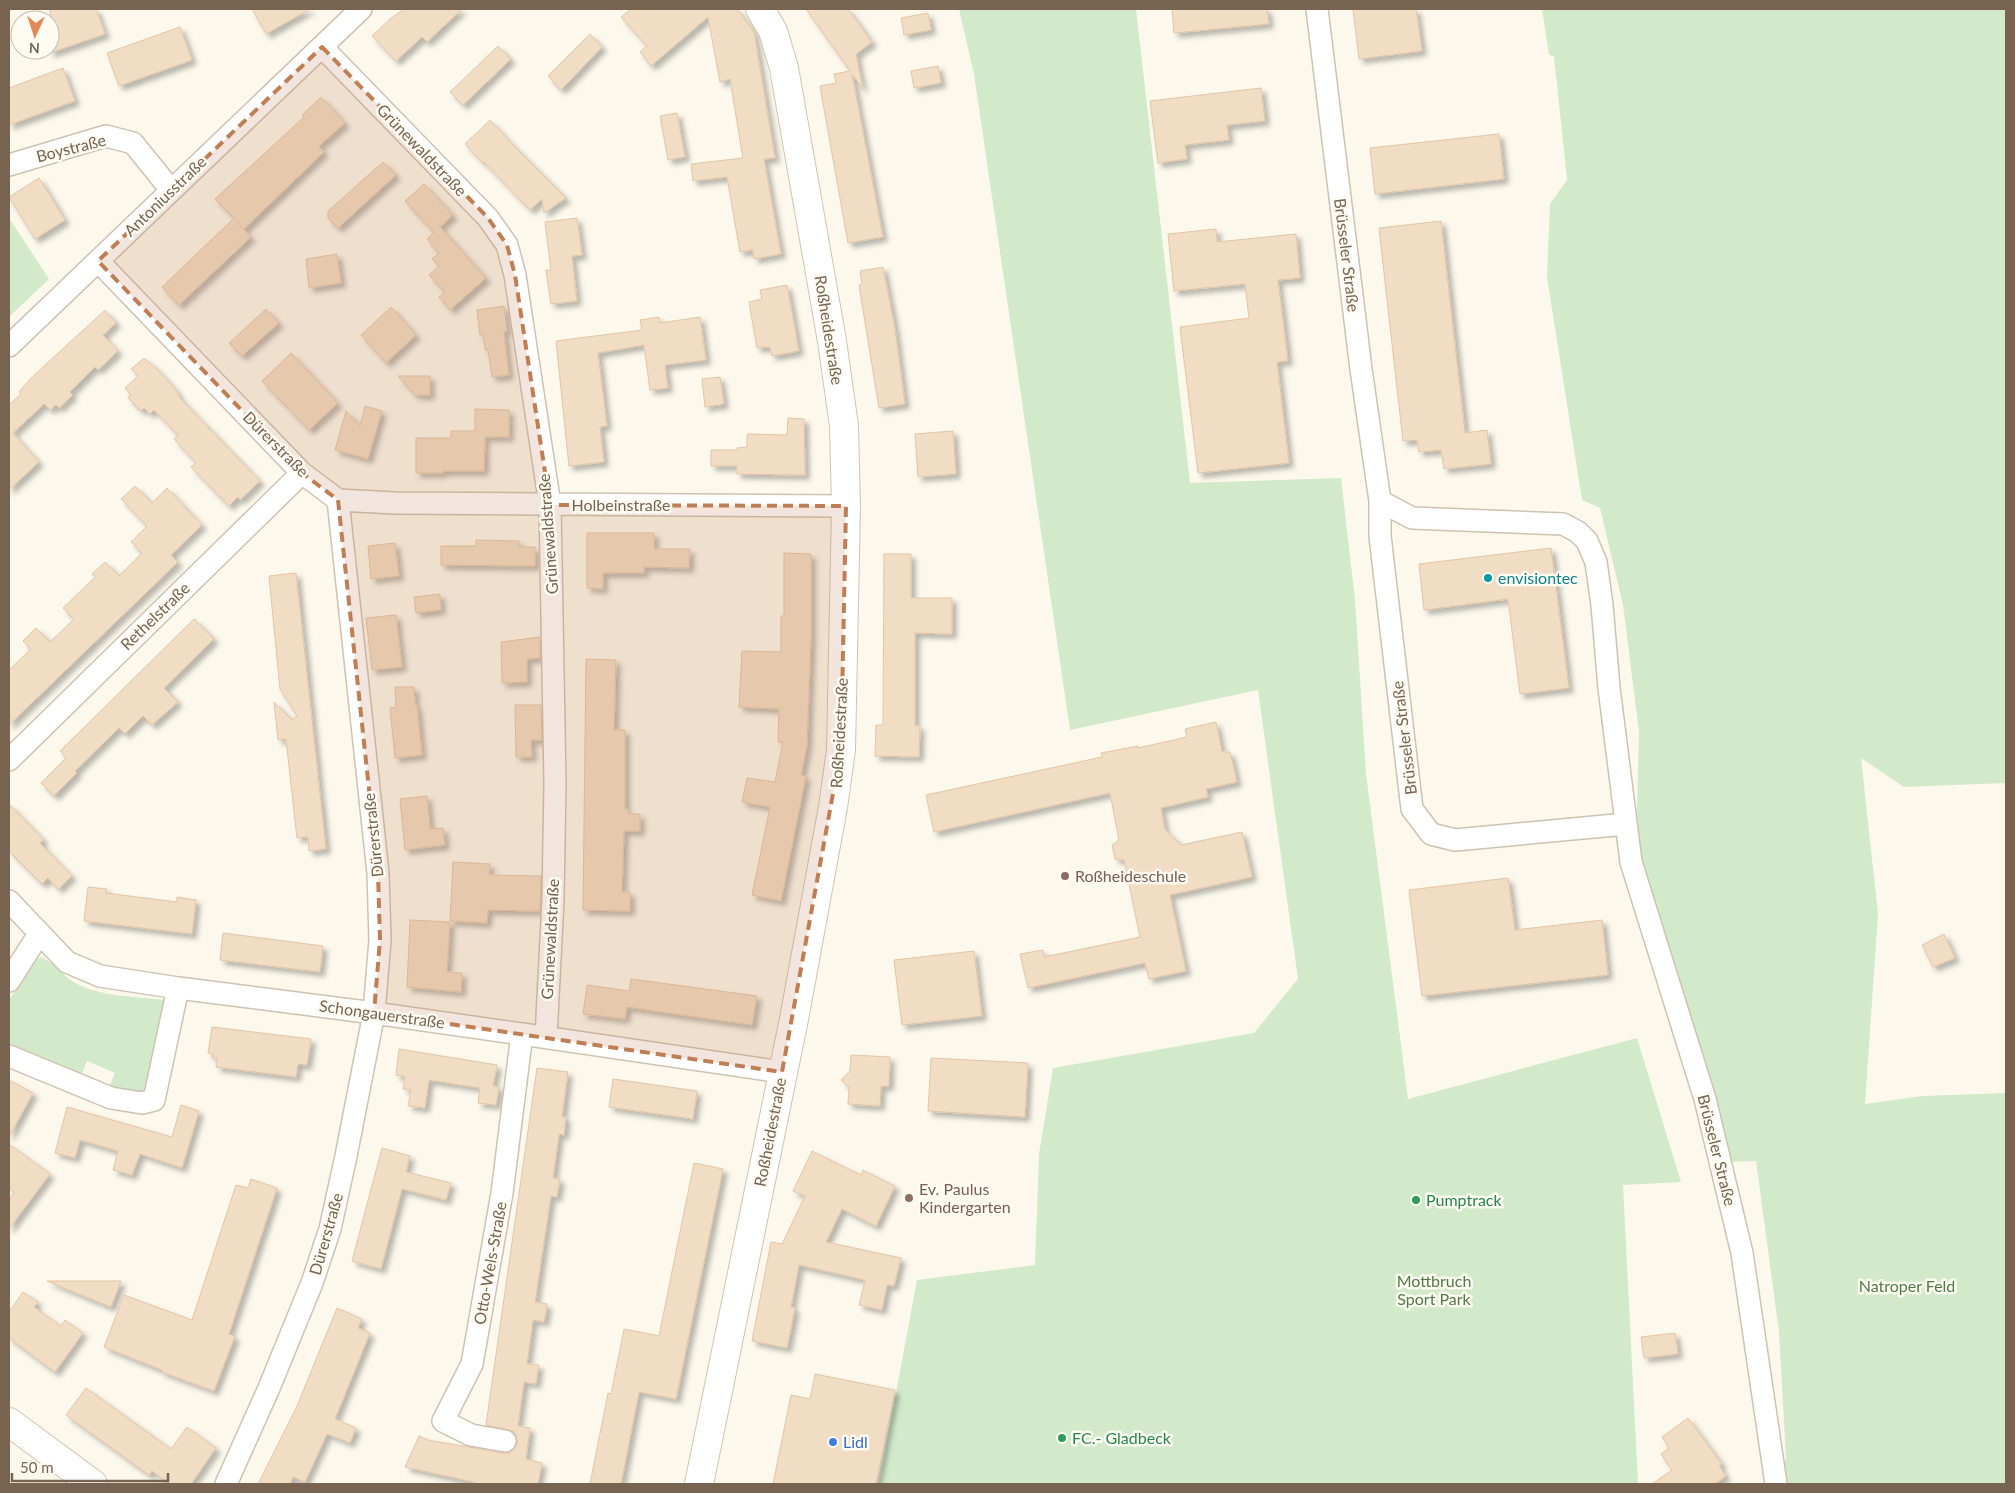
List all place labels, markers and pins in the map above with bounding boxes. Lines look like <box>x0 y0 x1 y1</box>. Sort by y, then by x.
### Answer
place label: envisiontec <box>1498 568 1578 587</box>
marker: envisiontec <box>1482 572 1494 584</box>
place label: Roßheideschule <box>1075 866 1186 885</box>
marker: Roßheideschule <box>1059 870 1071 882</box>
place label: Ev. Paulus Kindergarten <box>919 1179 1011 1216</box>
place label: Pumptrack <box>1426 1190 1503 1209</box>
marker: Ev. Paulus Kindergarten <box>903 1192 915 1204</box>
marker: Pumptrack <box>1410 1194 1422 1206</box>
place label: FC.- Gladbeck <box>1072 1428 1172 1447</box>
place label: Lidl <box>843 1432 868 1451</box>
marker: FC.- Gladbeck <box>1056 1432 1068 1444</box>
marker: Lidl <box>827 1436 839 1448</box>

